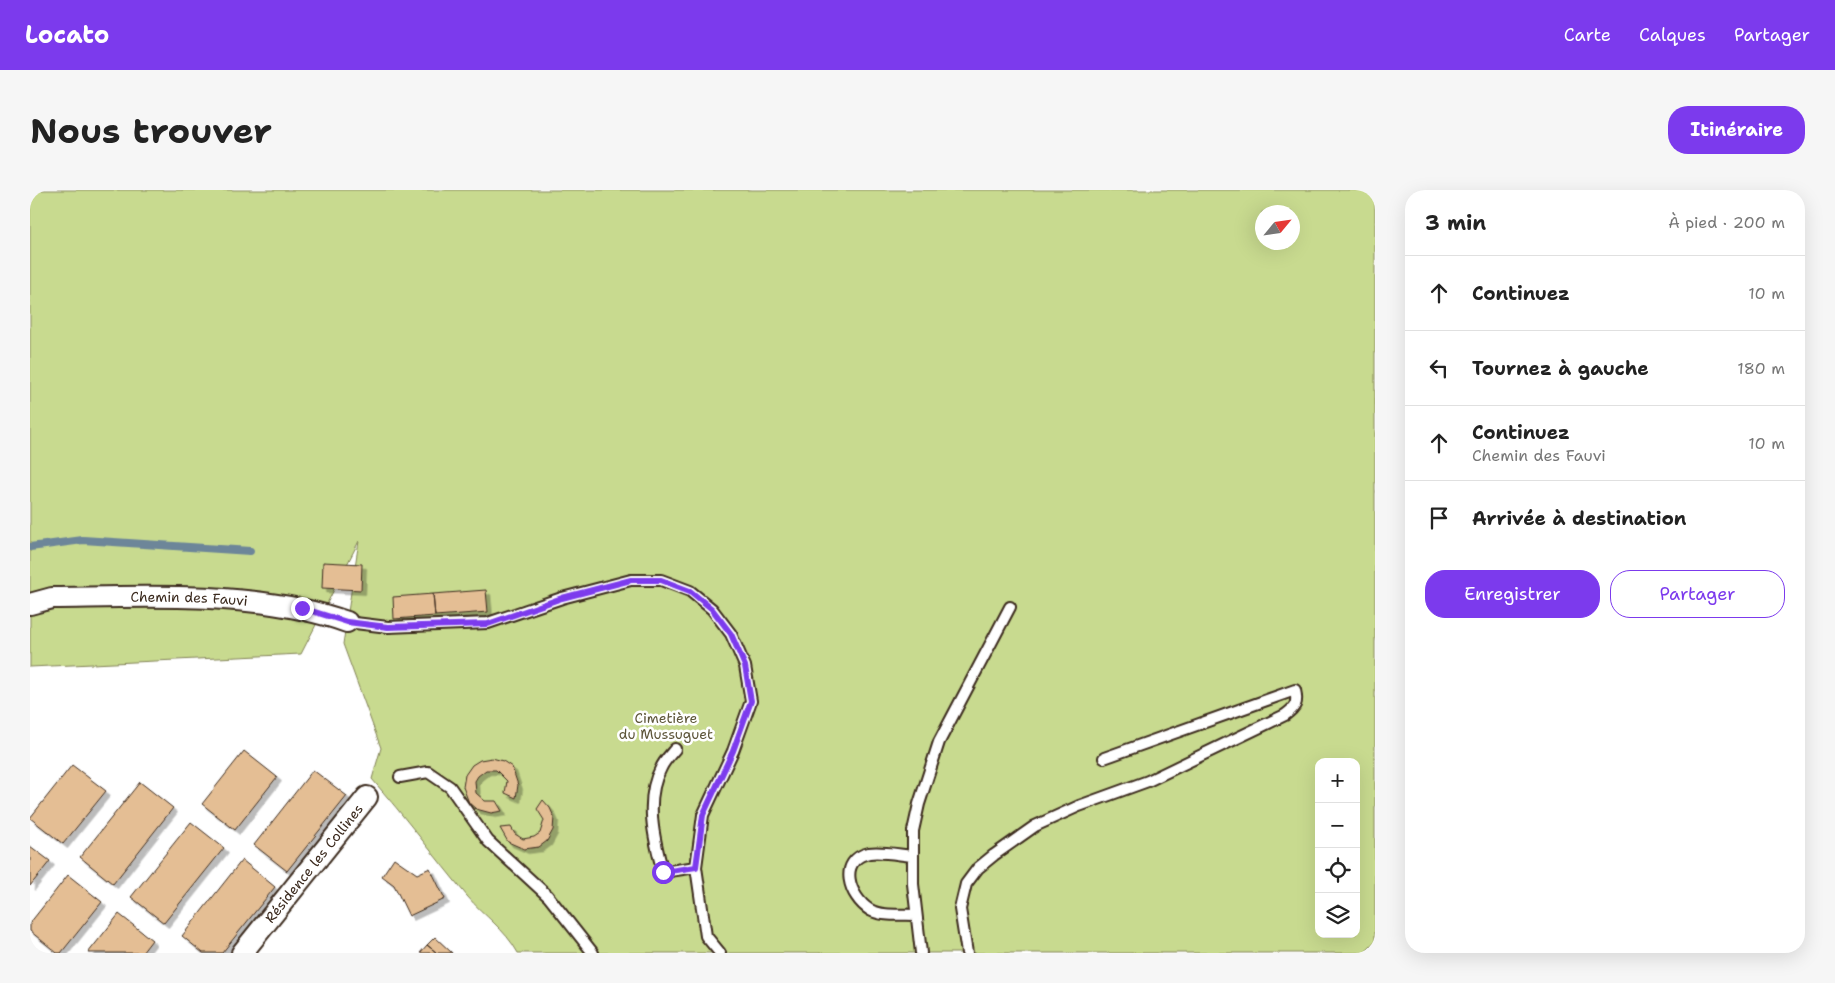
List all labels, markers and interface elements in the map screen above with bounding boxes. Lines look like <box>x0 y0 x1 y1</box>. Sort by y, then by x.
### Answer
text: Locato <box>25 19 109 51</box>
text: Carte <box>1564 23 1611 47</box>
text: Calques <box>1639 23 1706 47</box>
text: Partager <box>1734 23 1810 47</box>
button: Itinéraire <box>1668 106 1805 154</box>
text: Nous trouver <box>30 107 272 154</box>
north arrow <box>1255 205 1300 250</box>
text: 3 min <box>1425 209 1486 237</box>
text: À pied · 200 m <box>1668 212 1785 233</box>
icon: ahead <box>1425 279 1453 307</box>
text: Continuez <box>1472 281 1570 306</box>
text: 10 m <box>1748 283 1785 304</box>
icon: left <box>1425 354 1453 382</box>
text: Tournez à gauche <box>1472 356 1649 381</box>
text: 180 m <box>1737 358 1785 379</box>
text: Continuez <box>1472 420 1570 445</box>
icon: ahead <box>1425 429 1453 457</box>
text: 10 m <box>1748 433 1785 454</box>
text: Chemin des Fauvi <box>1472 445 1606 466</box>
icon: arrive <box>1425 504 1453 532</box>
text: Arrivée à destination <box>1472 506 1686 531</box>
button: Enregistrer <box>1425 570 1600 618</box>
button: Partager <box>1610 570 1785 618</box>
street label: Chemin des Fauvi <box>130 588 249 610</box>
route end <box>291 597 314 620</box>
park label: Cimetière du Mussuguet <box>619 709 713 743</box>
map controls <box>1315 758 1360 938</box>
button: + <box>1315 758 1360 803</box>
street label: Résidence les Collines <box>261 800 367 926</box>
button: − <box>1315 803 1360 848</box>
button: locate <box>1315 848 1360 893</box>
route start <box>652 861 675 884</box>
button: layers <box>1315 893 1360 938</box>

